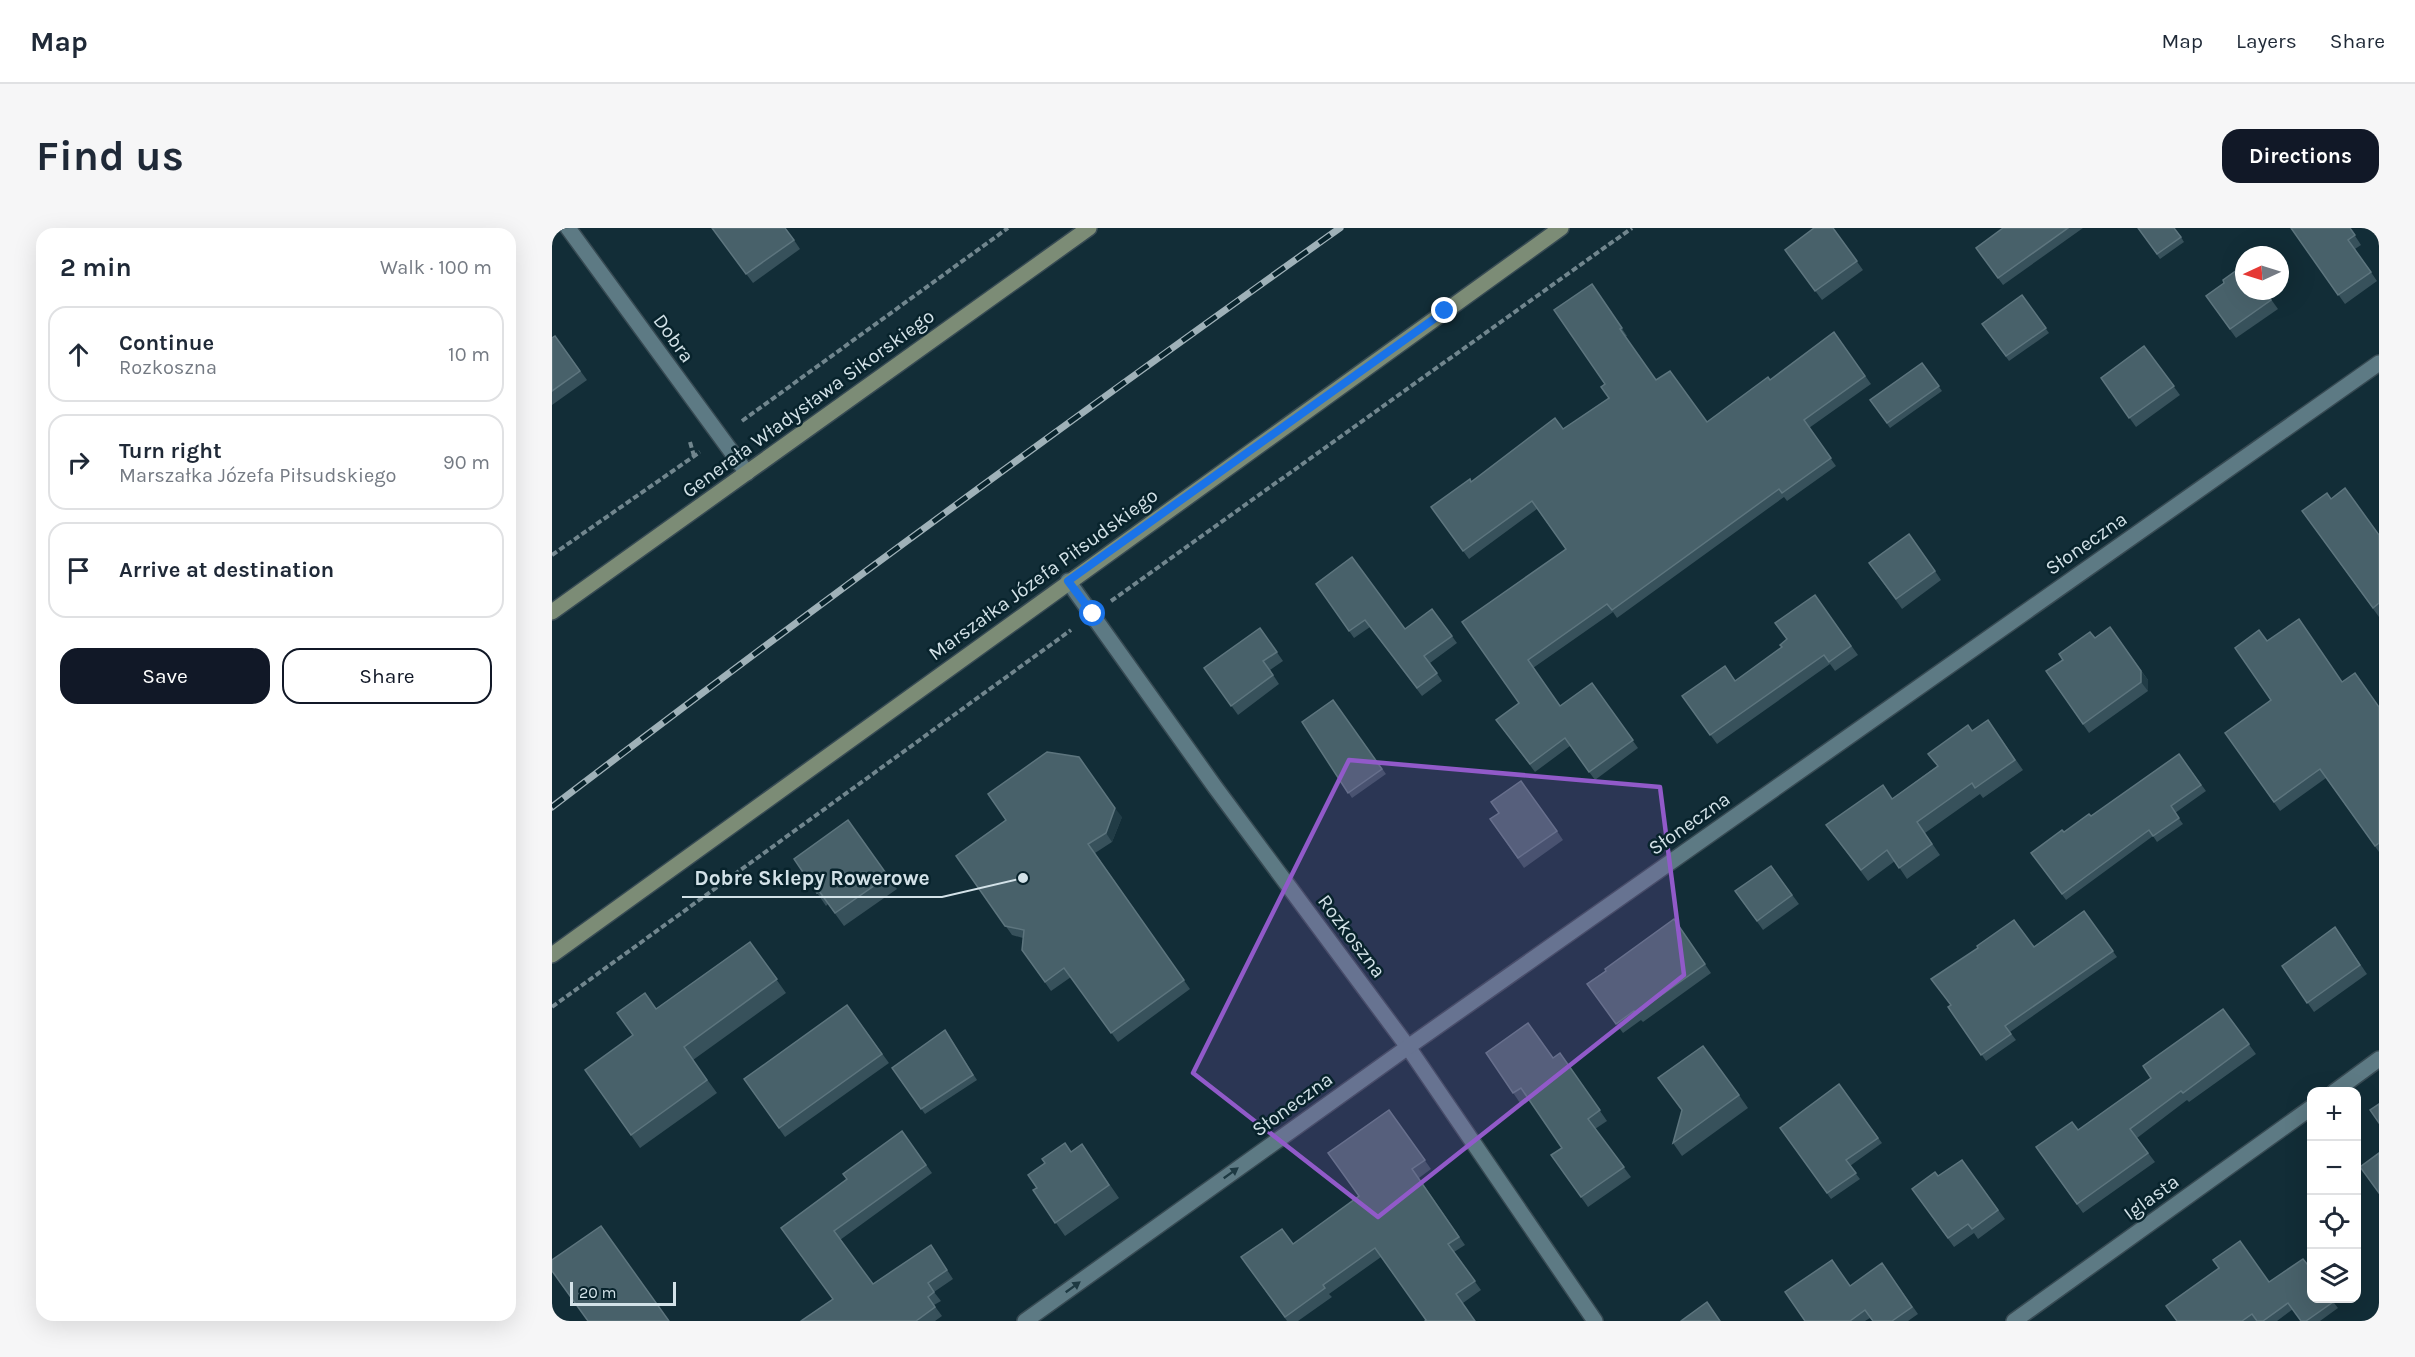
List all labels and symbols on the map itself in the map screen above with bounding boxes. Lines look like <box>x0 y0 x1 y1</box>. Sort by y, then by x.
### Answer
north arrow <box>2235 246 2289 300</box>
route end <box>1431 297 1457 323</box>
street label: Generała Władysława Sikorskiego <box>678 304 939 503</box>
street label: Dobra <box>648 310 699 367</box>
street label: Marszałka Józefa Piłsudskiego <box>924 484 1162 665</box>
street label: Słoneczna <box>2041 507 2131 580</box>
route start <box>1079 600 1105 626</box>
street label: Słoneczna <box>1644 787 1734 860</box>
callout: Dobre Sklepy Rowerowe <box>682 858 942 897</box>
text: Dobre Sklepy Rowerowe <box>694 866 930 890</box>
street label: Rozkoszna <box>1313 890 1390 982</box>
street label: Słoneczna <box>1248 1068 1337 1141</box>
one-way arrow <box>1223 1167 1239 1179</box>
street label: Iglasta <box>2119 1170 2183 1225</box>
scale bar <box>570 1279 676 1306</box>
one-way arrow <box>1064 1281 1080 1293</box>

